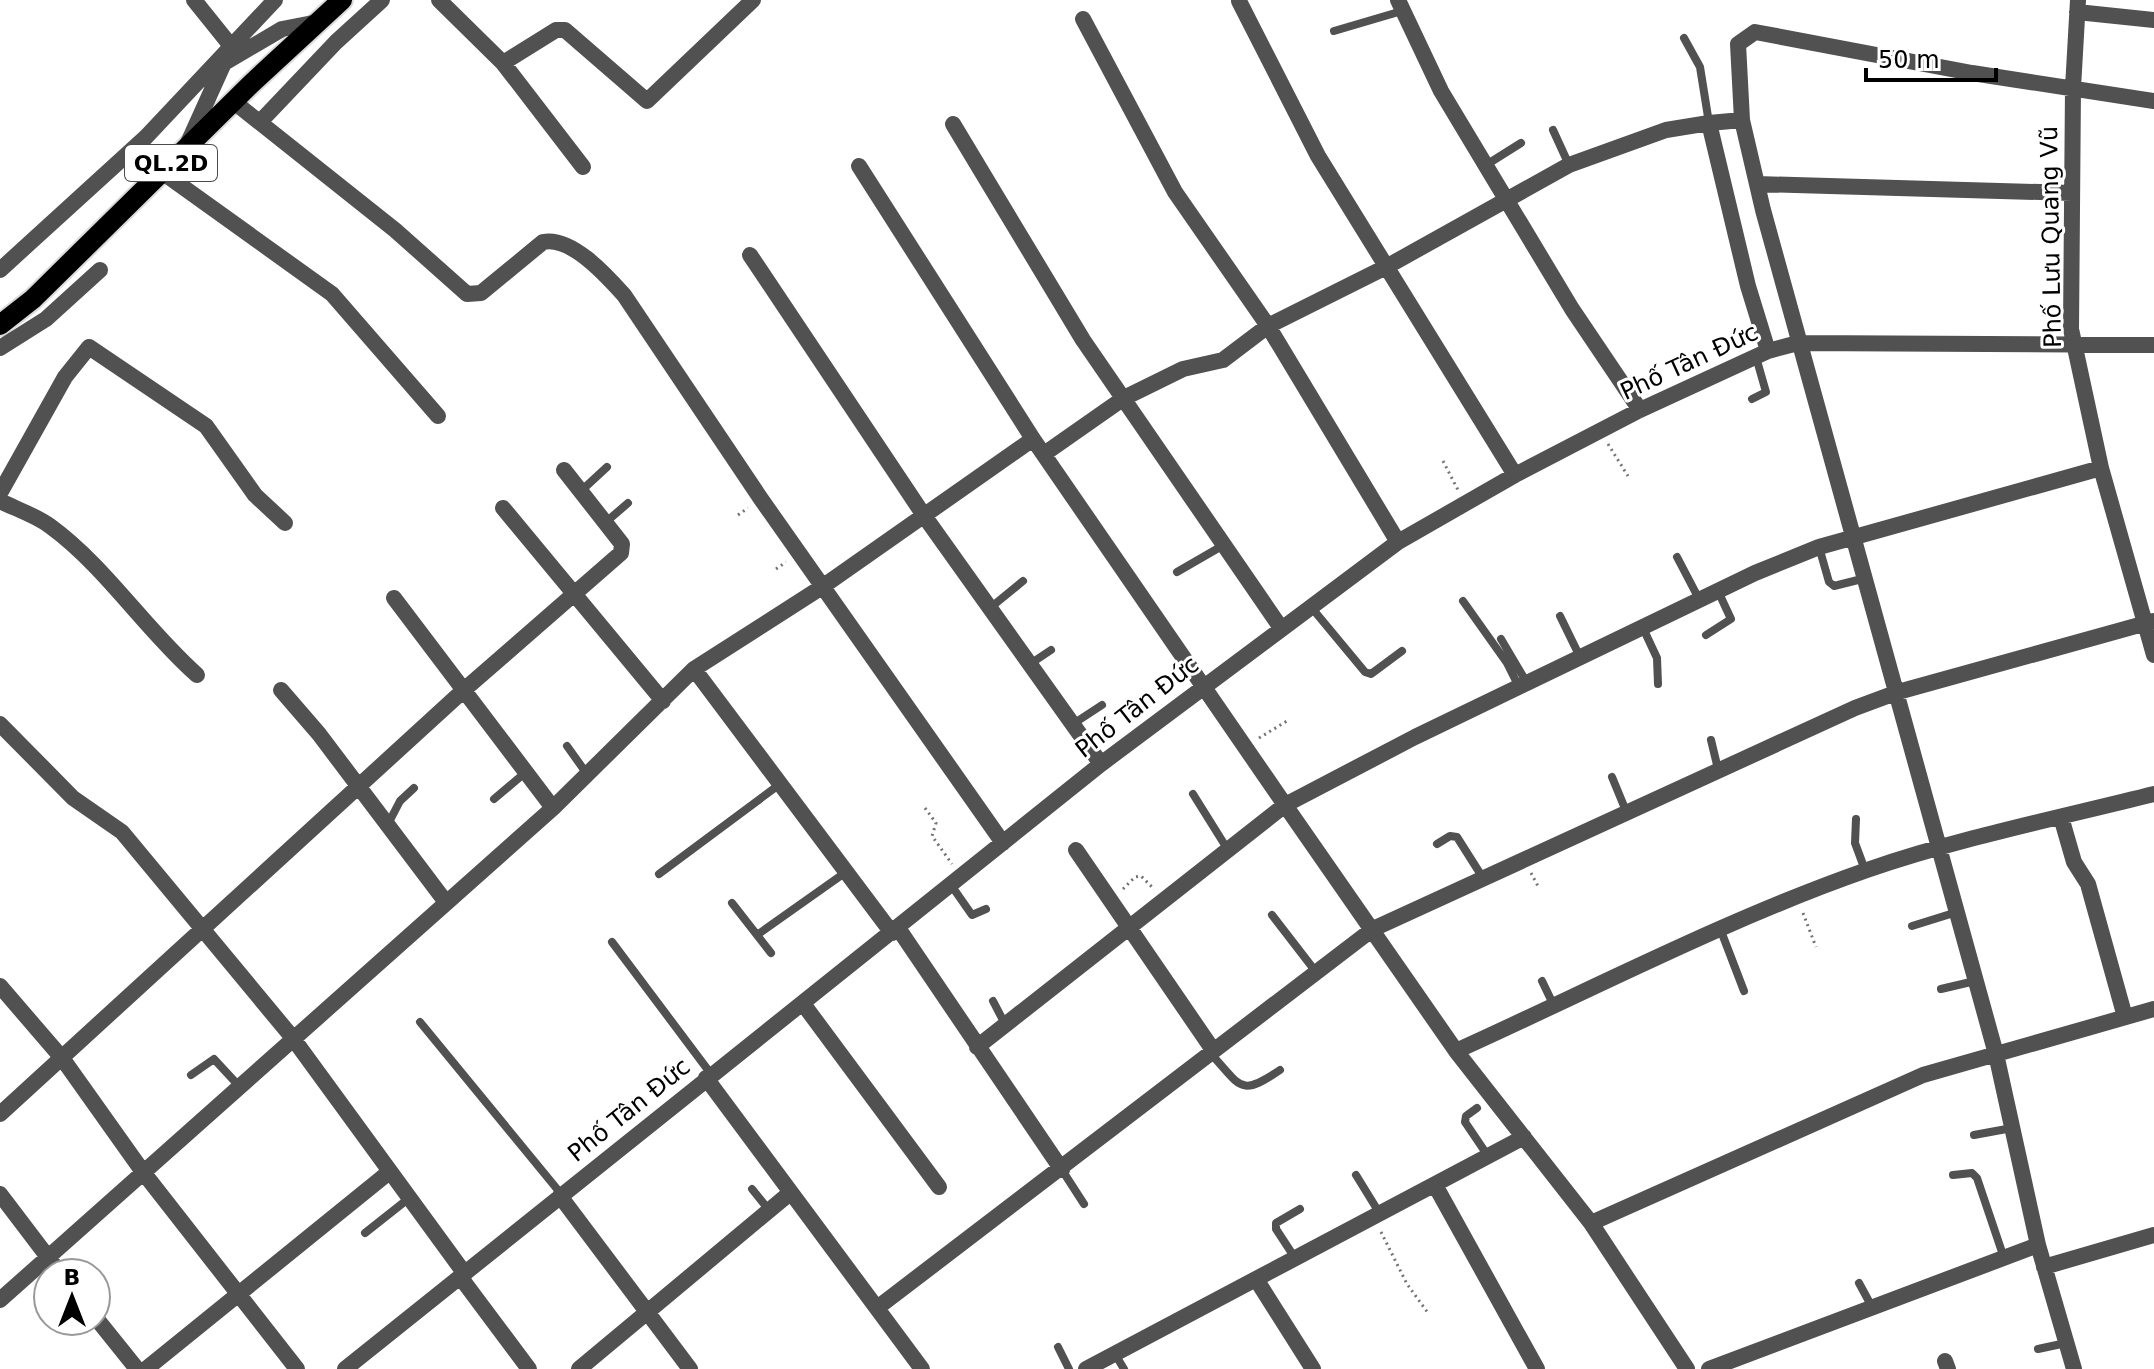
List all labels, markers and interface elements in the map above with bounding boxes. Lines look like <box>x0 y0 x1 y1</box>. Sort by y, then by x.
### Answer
scale bar <box>1866 32 1996 82</box>
text: 50 m <box>1878 46 1940 74</box>
street label: Phố Lưu Quang Vũ <box>2035 126 2067 348</box>
road number: QL.2D <box>125 145 217 181</box>
street label: Phố Tân Đức <box>1616 318 1762 406</box>
street label: Phố Tân Đức <box>1070 650 1204 764</box>
street label: Phố Tân Đức <box>563 1052 695 1168</box>
north arrow <box>32 1257 112 1337</box>
text: B <box>64 1265 80 1290</box>

